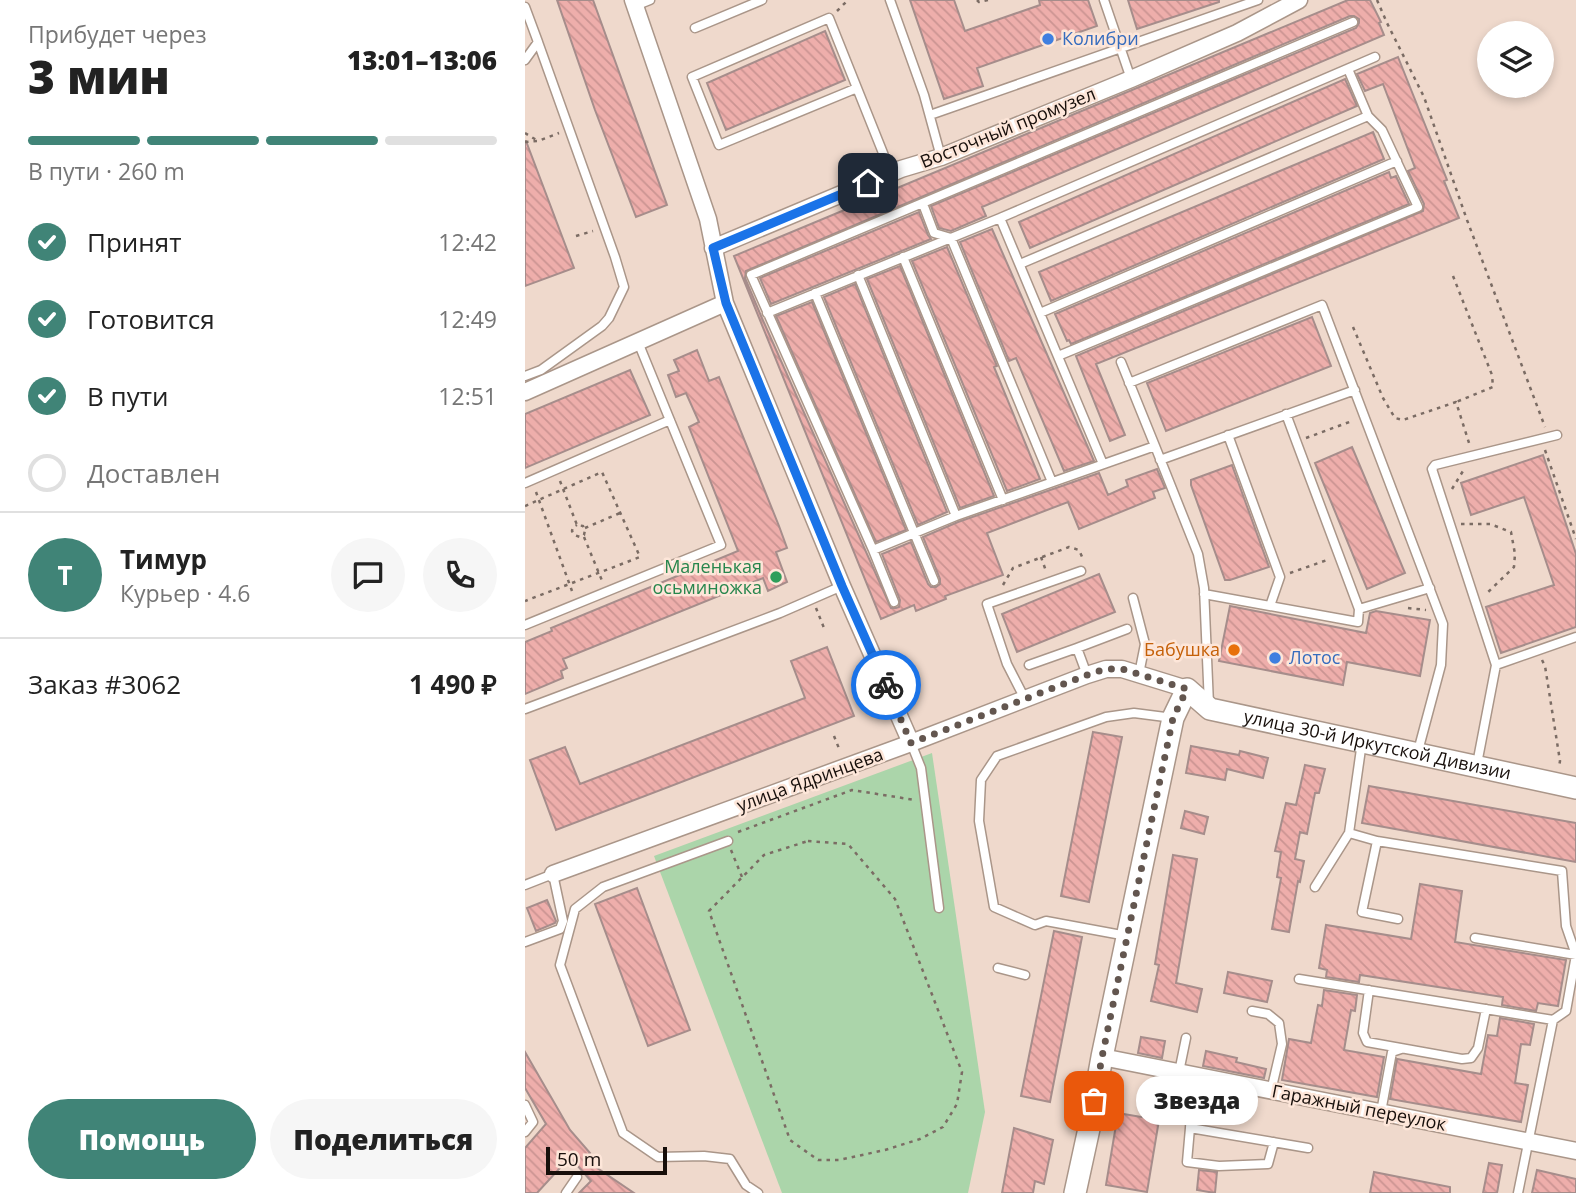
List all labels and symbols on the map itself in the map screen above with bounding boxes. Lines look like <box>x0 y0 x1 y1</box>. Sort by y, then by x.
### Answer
place label: Колибри <box>1062 26 1139 50</box>
marker: Колибри <box>1040 31 1056 47</box>
street label: Восточный промузел <box>916 81 1099 173</box>
pin <box>838 153 898 213</box>
place label: Маленькая осьминожка <box>653 554 762 599</box>
marker: Маленькая осьминожка <box>768 569 784 585</box>
place label: Бабушка <box>1144 637 1220 661</box>
marker: Бабушка <box>1226 642 1242 658</box>
place label: Лотос <box>1289 645 1341 669</box>
courier <box>851 650 921 720</box>
marker: Лотос <box>1267 650 1283 666</box>
street label: улица 30-й Иркутской Дивизии <box>1242 704 1514 785</box>
street label: улица Ядринцева <box>733 741 886 817</box>
pin <box>1064 1071 1124 1131</box>
callout: Звезда <box>1136 1076 1259 1126</box>
street label: Гаражный переулок <box>1270 1078 1449 1136</box>
scale bar <box>546 1144 667 1176</box>

